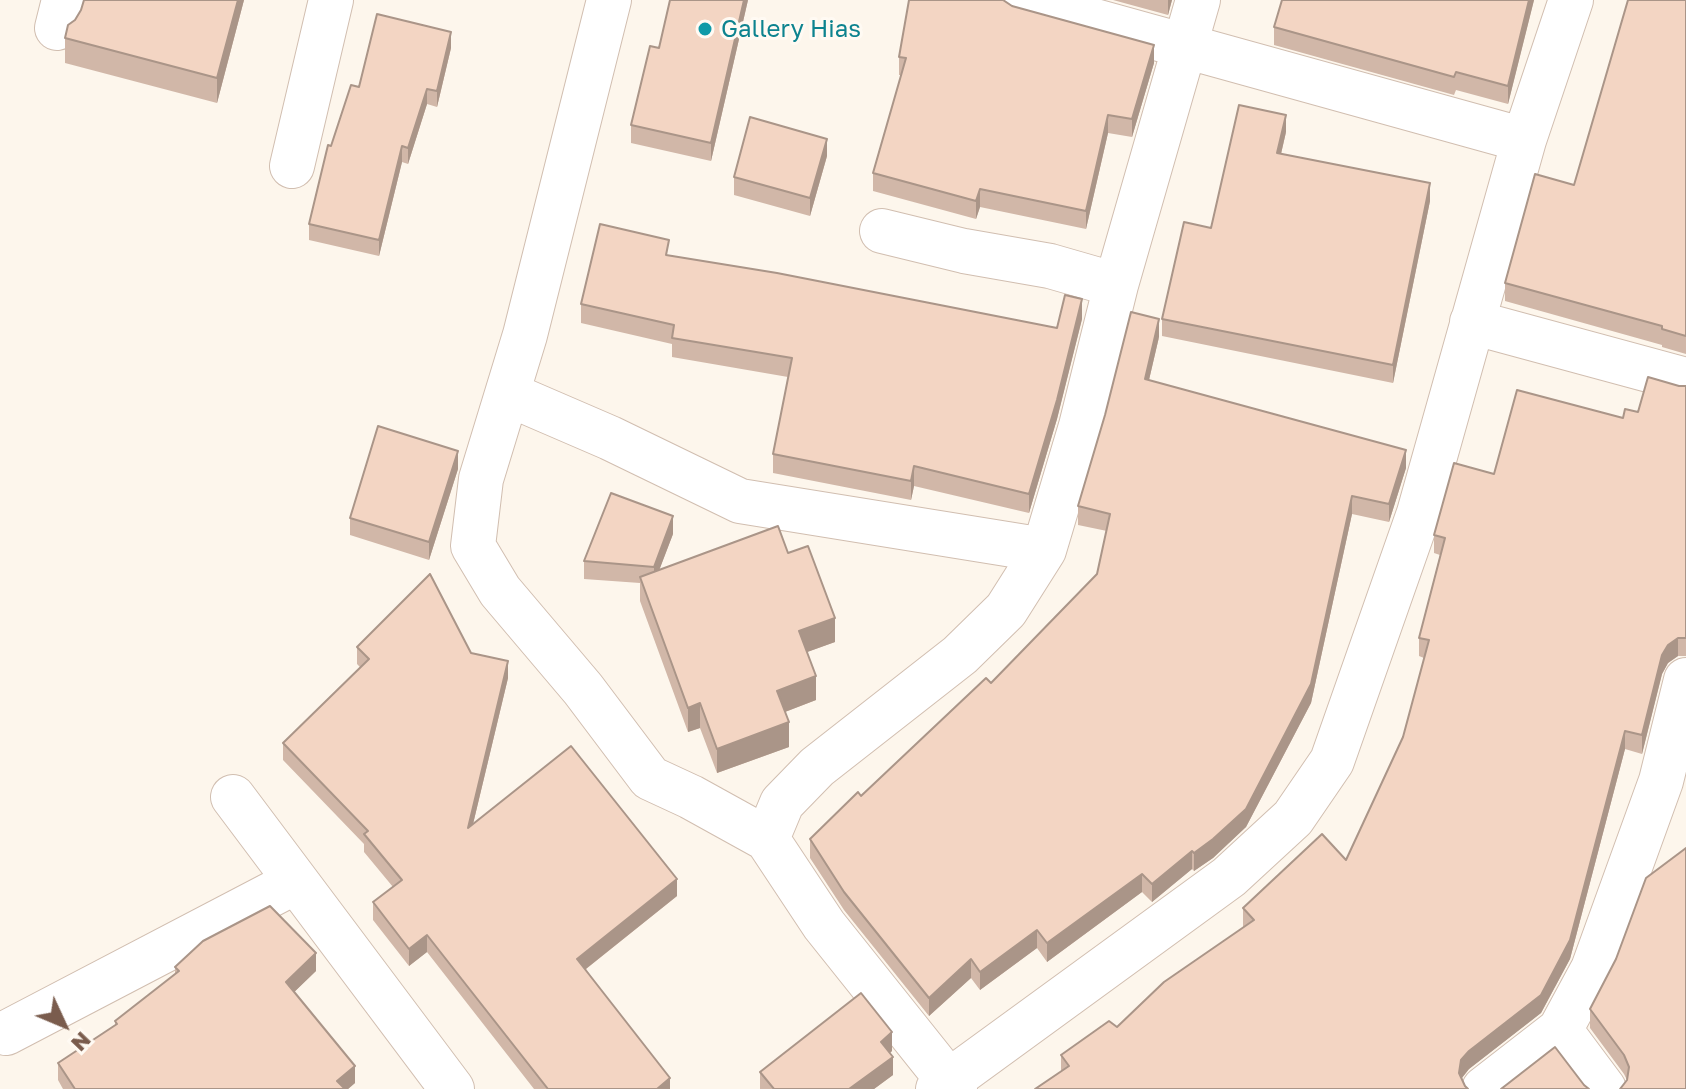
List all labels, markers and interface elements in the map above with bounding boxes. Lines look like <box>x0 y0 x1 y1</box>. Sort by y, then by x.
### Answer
place label: Gallery Hias <box>721 15 861 43</box>
marker: Gallery Hias <box>696 20 714 38</box>
north arrow <box>24 985 104 1065</box>
text: N <box>66 1027 97 1057</box>

